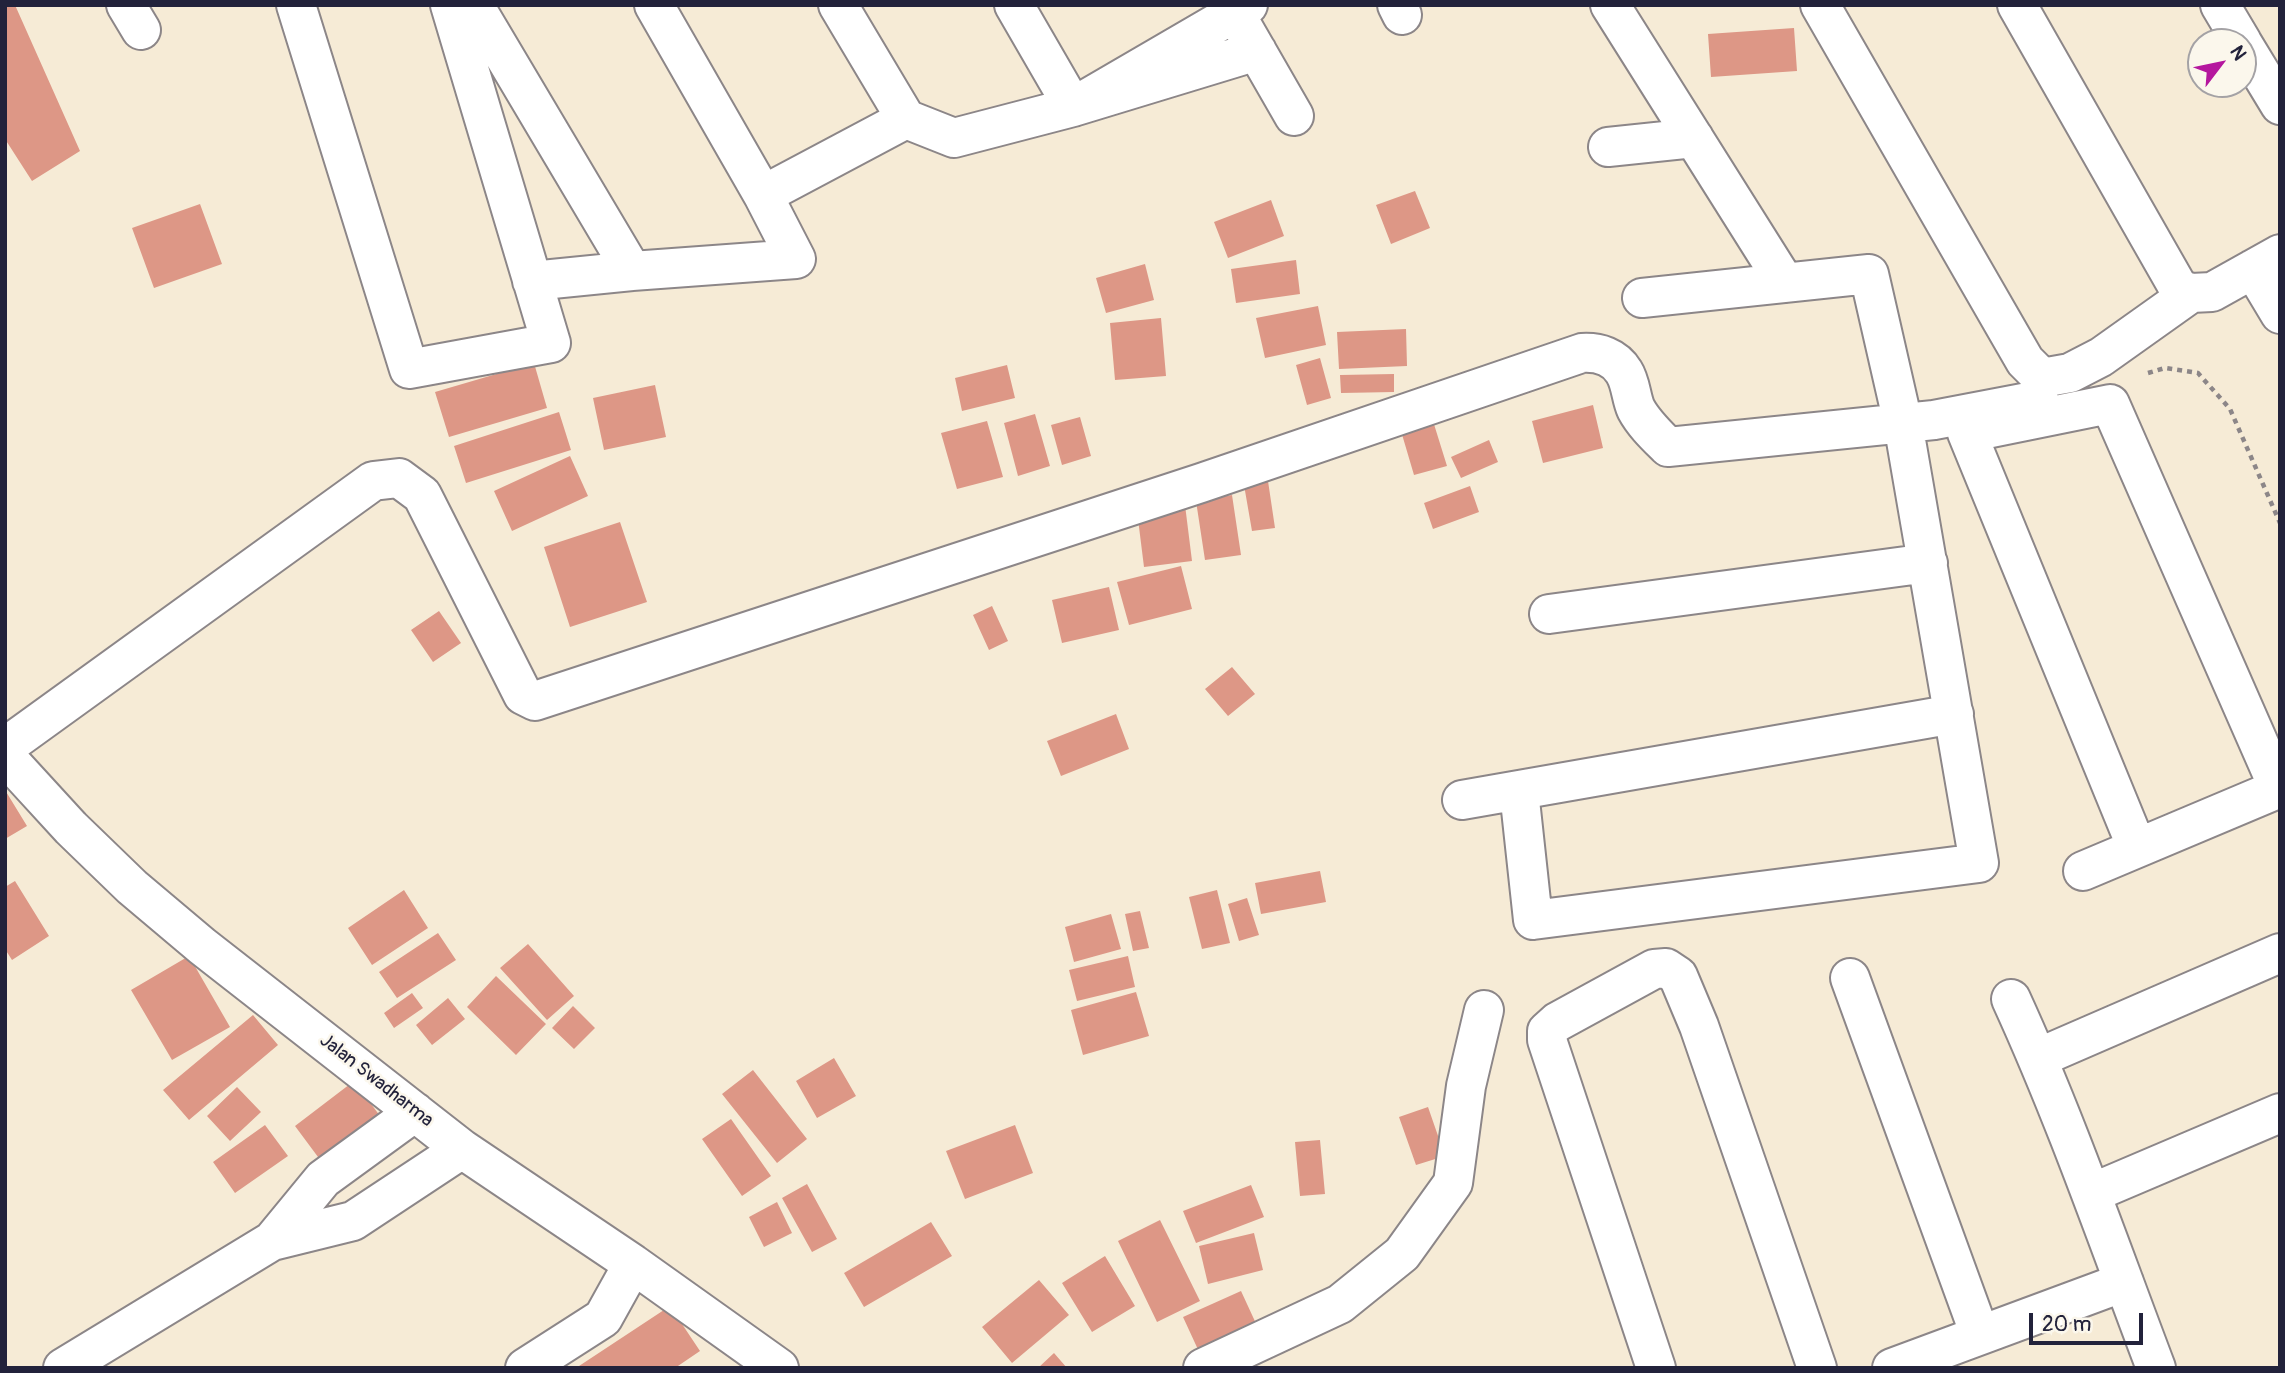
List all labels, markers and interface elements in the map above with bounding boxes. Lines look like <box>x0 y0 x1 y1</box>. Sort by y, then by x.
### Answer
north arrow <box>2187 28 2257 98</box>
text: N <box>2225 41 2252 65</box>
street label: Jalan Swadharma <box>315 1030 437 1132</box>
scale bar <box>2033 1300 2147 1344</box>
text: 20 m <box>2042 1311 2091 1338</box>

